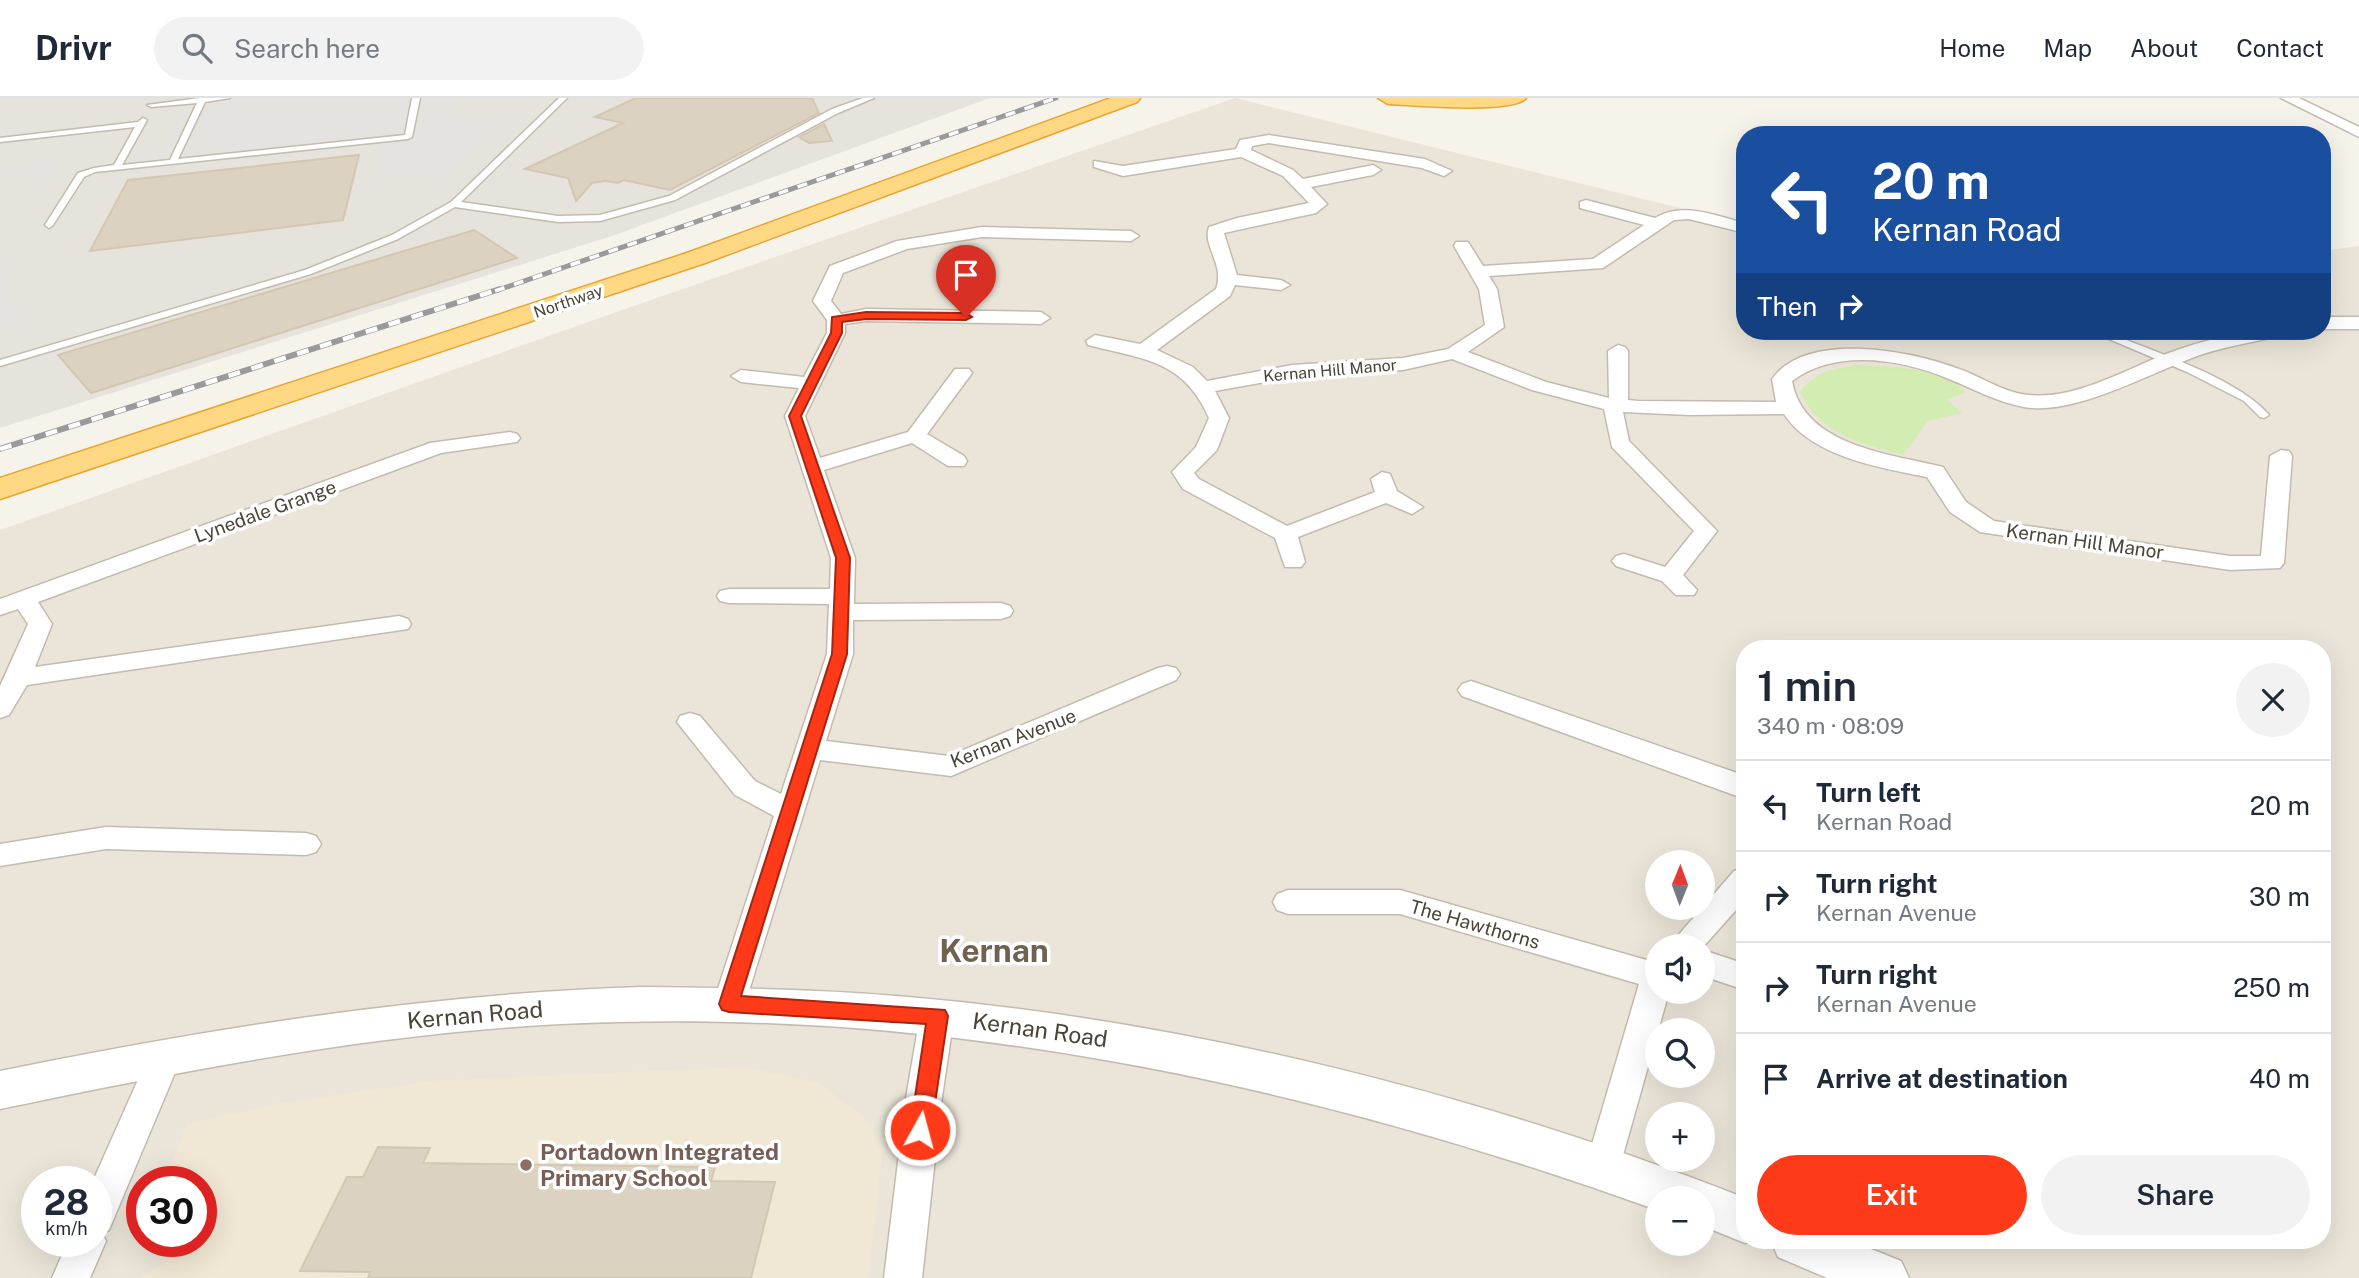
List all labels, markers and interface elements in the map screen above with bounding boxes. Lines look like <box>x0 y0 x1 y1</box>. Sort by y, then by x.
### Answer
search box <box>154 17 644 80</box>
text: Drivr <box>35 29 112 67</box>
icon: search <box>178 29 216 67</box>
text: Search here <box>234 33 380 64</box>
text: Home <box>1939 34 2005 62</box>
text: Map <box>2043 34 2092 62</box>
text: About <box>2130 34 2198 62</box>
text: Contact <box>2236 34 2324 62</box>
text: 20 m <box>1872 152 1990 210</box>
icon: left <box>1757 154 1848 245</box>
text: Kernan Road <box>1872 211 2062 248</box>
pin <box>936 245 996 317</box>
icon: arrive <box>947 256 985 294</box>
street label: Northway <box>531 281 606 322</box>
icon: right <box>1831 287 1869 325</box>
text: Then <box>1757 291 1817 322</box>
street label: Kernan Hill Manor <box>1262 355 1398 386</box>
street label: Lynedale Grange <box>191 475 339 547</box>
street label: Kernan Hill Manor <box>2005 519 2165 563</box>
text: 1 min <box>1757 661 1857 710</box>
button: close <box>2236 663 2310 737</box>
street label: Kernan Avenue <box>947 704 1079 772</box>
text: 340 m · 08:09 <box>1757 712 1904 739</box>
text: Turn left <box>1816 777 1921 808</box>
icon: left <box>1757 787 1795 825</box>
text: 20 m <box>2250 790 2310 821</box>
text: Kernan Road <box>1816 808 1952 835</box>
north arrow <box>1645 850 1715 920</box>
map controls <box>1645 850 1715 1256</box>
text: Turn right <box>1816 868 1938 899</box>
icon: right <box>1757 878 1795 916</box>
text: 30 m <box>2249 881 2310 912</box>
street label: The Hawthorns <box>1408 895 1542 953</box>
text: Kernan Avenue <box>1816 899 1977 926</box>
district label: Kernan <box>939 932 1049 969</box>
button: sound <box>1645 934 1715 1004</box>
text: Turn right <box>1816 959 1938 990</box>
icon: right <box>1757 969 1795 1007</box>
text: 250 m <box>2233 972 2310 1003</box>
text: Kernan Avenue <box>1816 990 1977 1017</box>
street label: Kernan Road <box>406 995 544 1034</box>
street label: Kernan Road <box>971 1007 1109 1052</box>
button: search <box>1645 1018 1715 1088</box>
icon: arrive <box>1757 1060 1795 1098</box>
text: Arrive at destination <box>1816 1063 2068 1094</box>
text: 40 m <box>2249 1063 2310 1094</box>
position arrow <box>883 1093 957 1167</box>
button: + <box>1645 1102 1715 1172</box>
place label: Portadown Integrated Primary School <box>540 1138 779 1191</box>
button: Exit <box>1757 1155 2027 1235</box>
button: Share <box>2041 1155 2310 1235</box>
marker: Portadown Integrated Primary School <box>518 1157 534 1173</box>
speed limit sign: 30 <box>126 1166 217 1257</box>
text: 28 <box>44 1182 89 1223</box>
button: − <box>1645 1186 1715 1256</box>
text: km/h <box>45 1218 88 1239</box>

